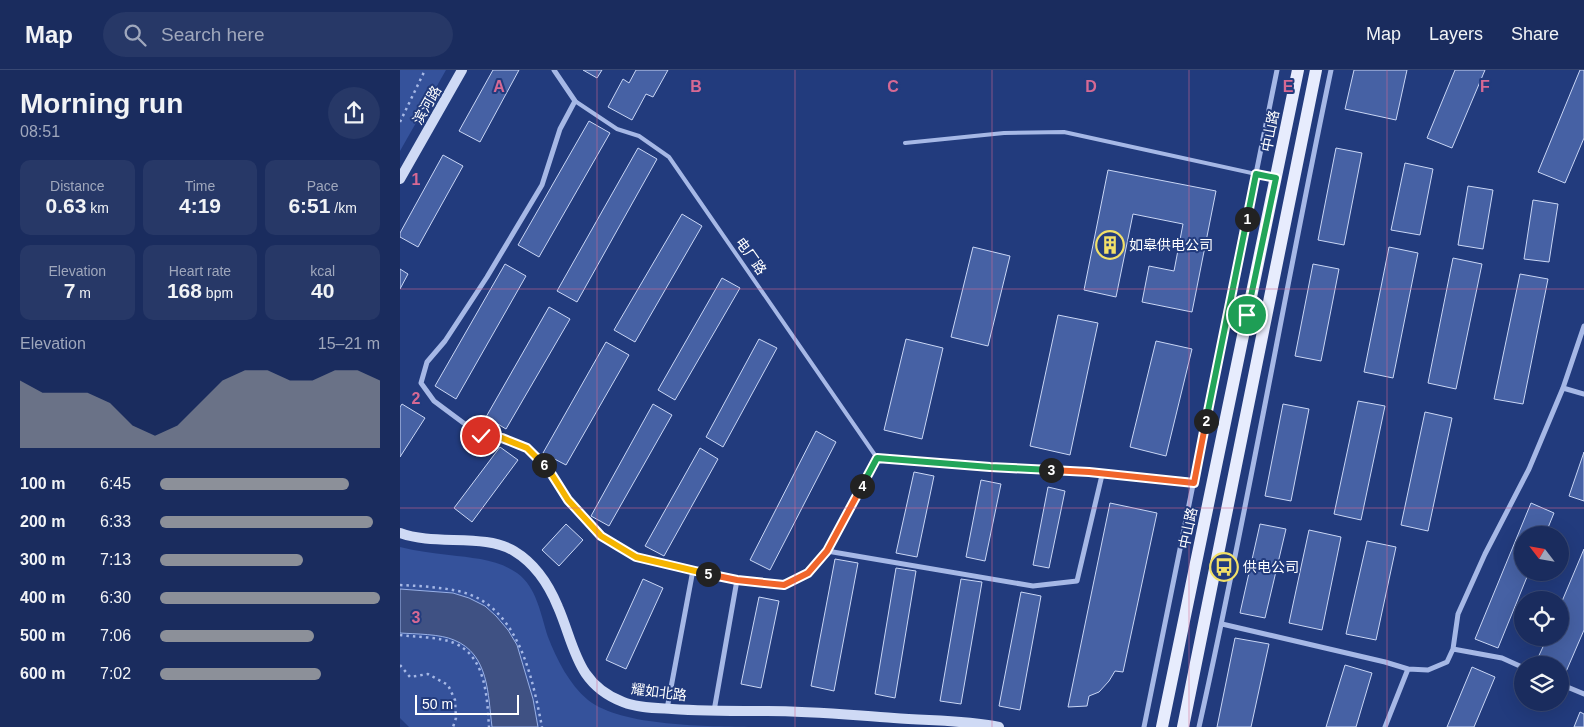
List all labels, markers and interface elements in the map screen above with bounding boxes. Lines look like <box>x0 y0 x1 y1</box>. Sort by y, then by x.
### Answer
search box <box>103 12 453 57</box>
text: Map <box>25 21 73 48</box>
icon: search <box>121 21 149 49</box>
text: Search here <box>161 24 265 45</box>
text: Map <box>1366 24 1401 44</box>
text: Layers <box>1429 24 1483 44</box>
text: Share <box>1511 24 1559 44</box>
text: A <box>493 78 505 95</box>
text: B <box>690 78 702 95</box>
text: C <box>887 78 899 95</box>
text: D <box>1085 78 1097 95</box>
text: E <box>1283 78 1294 95</box>
text: F <box>1480 78 1490 95</box>
street label: 滨河路 <box>410 83 444 127</box>
button: share <box>328 87 380 139</box>
text: Morning run <box>20 88 183 119</box>
street label: 中山路 <box>1258 109 1282 153</box>
text: 08:51 <box>20 123 60 140</box>
text: 1 <box>412 171 421 188</box>
text: Distance <box>50 178 105 194</box>
text: Time <box>185 178 215 194</box>
text: Pace <box>307 178 339 194</box>
text: 0.63 <box>46 194 86 217</box>
text: 4:19 <box>179 194 221 217</box>
text: 6:51 <box>288 194 330 217</box>
text: km <box>86 200 109 216</box>
text: /km <box>330 200 357 216</box>
pin: 1 <box>1234 206 1260 232</box>
text: 1 <box>1244 211 1251 227</box>
building icon: 如皋供电公司 <box>1095 230 1125 260</box>
street label: 电厂路 <box>732 234 770 278</box>
place label: 如皋供电公司 <box>1129 237 1213 253</box>
text: Elevation <box>49 263 106 279</box>
text: Heart rate <box>169 263 231 279</box>
text: kcal <box>310 263 335 279</box>
text: 7 <box>64 279 75 302</box>
text: 168 <box>167 279 202 302</box>
text: 40 <box>311 279 334 302</box>
text: m <box>75 285 91 301</box>
text: bpm <box>202 285 233 301</box>
pin <box>1226 294 1268 336</box>
icon: arrive <box>1233 301 1261 329</box>
text: Elevation <box>20 335 86 352</box>
text: 15–21 m <box>318 335 380 352</box>
text: 2 <box>412 390 421 407</box>
pin: 2 <box>1194 408 1218 434</box>
text: 2 <box>1203 413 1210 429</box>
pin <box>460 415 502 457</box>
icon: check <box>467 422 495 450</box>
pin: 6 <box>532 452 556 478</box>
text: 6 <box>541 457 548 473</box>
pin: 3 <box>1038 458 1064 482</box>
text: 3 <box>1048 462 1055 478</box>
pin: 4 <box>850 474 874 498</box>
text: 100 m <box>20 475 65 492</box>
text: 6:45 <box>100 475 131 492</box>
text: 4 <box>859 478 866 494</box>
street label: 中山路 <box>1176 506 1200 550</box>
text: 200 m <box>20 513 65 530</box>
text: 6:33 <box>100 513 131 530</box>
north arrow <box>1514 526 1569 581</box>
map controls <box>1514 526 1569 711</box>
text: 300 m <box>20 551 65 568</box>
text: 7:13 <box>100 551 131 568</box>
bus stop icon: 供电公司 <box>1209 552 1239 582</box>
place label: 供电公司 <box>1243 559 1299 575</box>
pin: 5 <box>696 562 720 586</box>
text: 5 <box>705 566 712 582</box>
text: 400 m <box>20 589 65 606</box>
text: 6:30 <box>100 589 131 606</box>
button: locate <box>1514 591 1569 646</box>
text: 3 <box>412 609 421 626</box>
text: 500 m <box>20 627 65 644</box>
text: 7:06 <box>100 627 131 644</box>
button: layers <box>1514 656 1569 711</box>
text: 600 m <box>20 665 65 682</box>
text: 7:02 <box>100 665 131 682</box>
street label: 耀如北路 <box>630 681 688 703</box>
scale bar <box>415 692 519 715</box>
text: 50 m <box>422 696 453 712</box>

